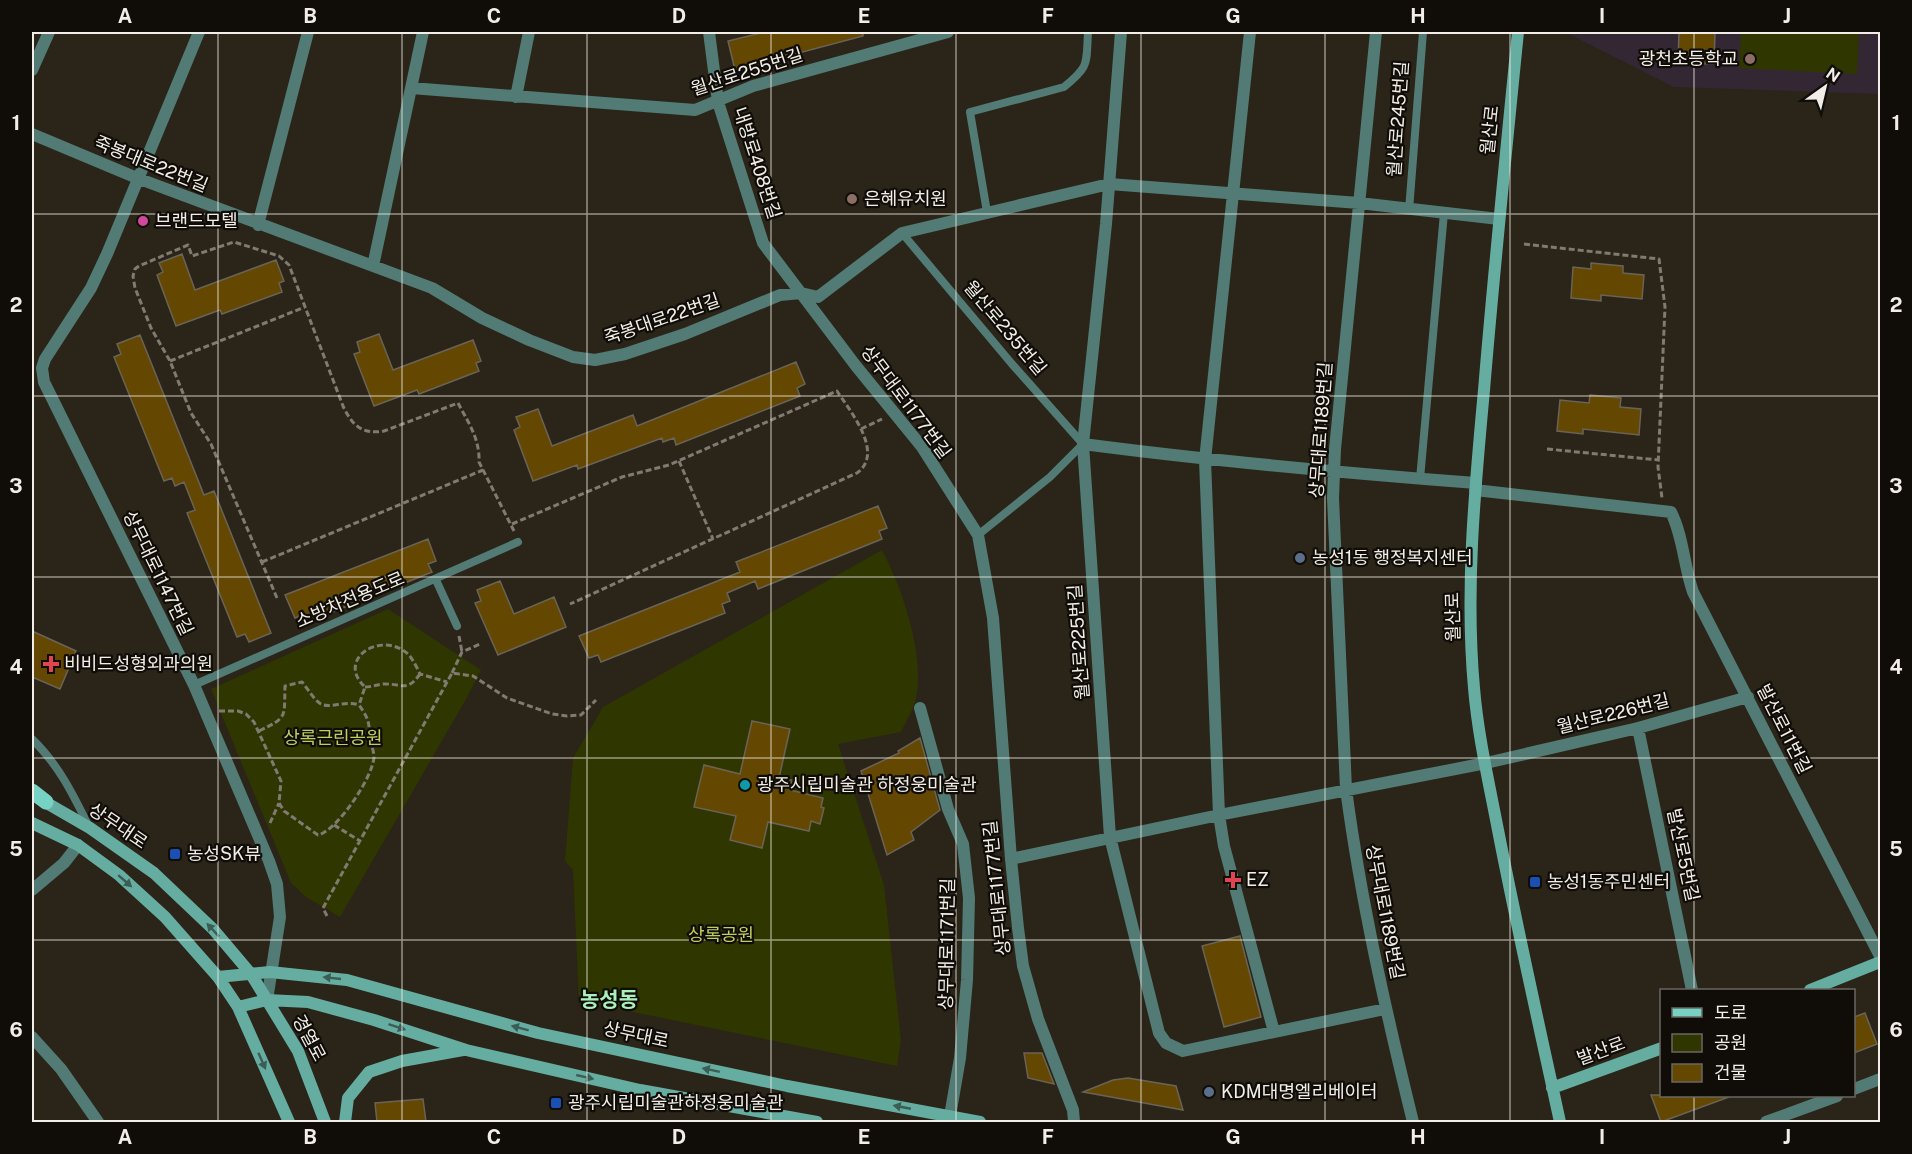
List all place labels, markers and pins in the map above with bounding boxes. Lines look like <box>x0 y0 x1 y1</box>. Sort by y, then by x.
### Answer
place label: 광천초등학교 <box>1639 48 1738 69</box>
marker: 광천초등학교 <box>1743 52 1757 66</box>
place label: 은혜유치원 <box>864 188 947 209</box>
marker: 은혜유치원 <box>845 192 859 206</box>
place label: 브랜드모텔 <box>155 210 238 231</box>
marker: 브랜드모텔 <box>136 214 150 228</box>
place label: 농성1동 행정복지센터 <box>1312 547 1473 568</box>
marker: 농성1동 행정복지센터 <box>1293 551 1307 565</box>
place label: 비비드성형외과의원 <box>64 653 213 674</box>
marker: 비비드성형외과의원 <box>42 655 60 673</box>
place label: 광주시립미술관 하정웅미술관 <box>757 774 977 795</box>
marker: 광주시립미술관 하정웅미술관 <box>738 778 752 792</box>
place label: 농성SK뷰 <box>187 843 261 864</box>
marker: 농성SK뷰 <box>168 847 182 861</box>
place label: EZ <box>1246 869 1269 890</box>
marker: EZ <box>1224 871 1242 889</box>
place label: 농성1동주민센터 <box>1547 871 1670 892</box>
marker: 농성1동주민센터 <box>1528 875 1542 889</box>
place label: KDM대명엘리베이터 <box>1221 1081 1378 1102</box>
marker: KDM대명엘리베이터 <box>1202 1085 1216 1099</box>
place label: 광주시립미술관하정웅미술관 <box>568 1092 784 1113</box>
marker: 광주시립미술관하정웅미술관 <box>549 1096 563 1110</box>

